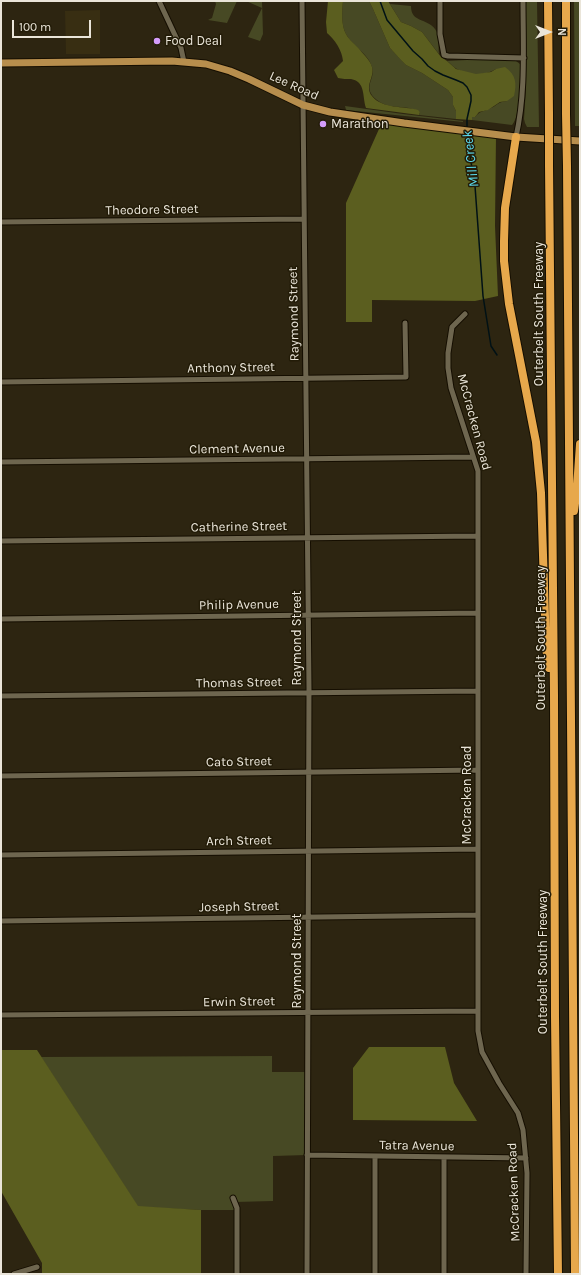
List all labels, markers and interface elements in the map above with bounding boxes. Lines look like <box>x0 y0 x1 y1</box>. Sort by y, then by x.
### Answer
scale bar <box>14 12 93 38</box>
north arrow <box>529 12 569 52</box>
text: 100 m <box>19 20 51 34</box>
text: N <box>555 28 568 36</box>
place label: Food Deal <box>165 33 222 49</box>
marker: Food Deal <box>152 36 162 46</box>
street label: Lee Road <box>267 68 321 104</box>
place label: Marathon <box>331 116 389 132</box>
marker: Marathon <box>318 119 328 129</box>
water label: Mill Creek <box>459 130 483 188</box>
street label: Theodore Street <box>105 201 199 219</box>
street label: Outerbelt South Freeway <box>531 242 547 386</box>
street label: Raymond Street <box>285 266 303 362</box>
street label: Anthony Street <box>187 359 275 377</box>
street label: McCracken Road <box>454 372 494 472</box>
street label: Clement Avenue <box>189 440 285 458</box>
street label: Catherine Street <box>191 518 287 536</box>
street label: Outerbelt South Freeway <box>533 566 549 710</box>
street label: Raymond Street <box>289 591 305 685</box>
street label: Philip Avenue <box>199 597 279 613</box>
street label: Thomas Street <box>196 674 282 692</box>
street label: McCracken Road <box>459 745 475 845</box>
street label: Cato Street <box>206 754 272 770</box>
street label: Arch Street <box>206 833 272 849</box>
street label: Outerbelt South Freeway <box>535 890 551 1034</box>
street label: Joseph Street <box>199 899 279 915</box>
street label: Raymond Street <box>289 914 305 1008</box>
street label: Erwin Street <box>203 994 275 1010</box>
street label: Tatra Avenue <box>379 1138 455 1154</box>
street label: McCracken Road <box>504 1142 524 1242</box>

